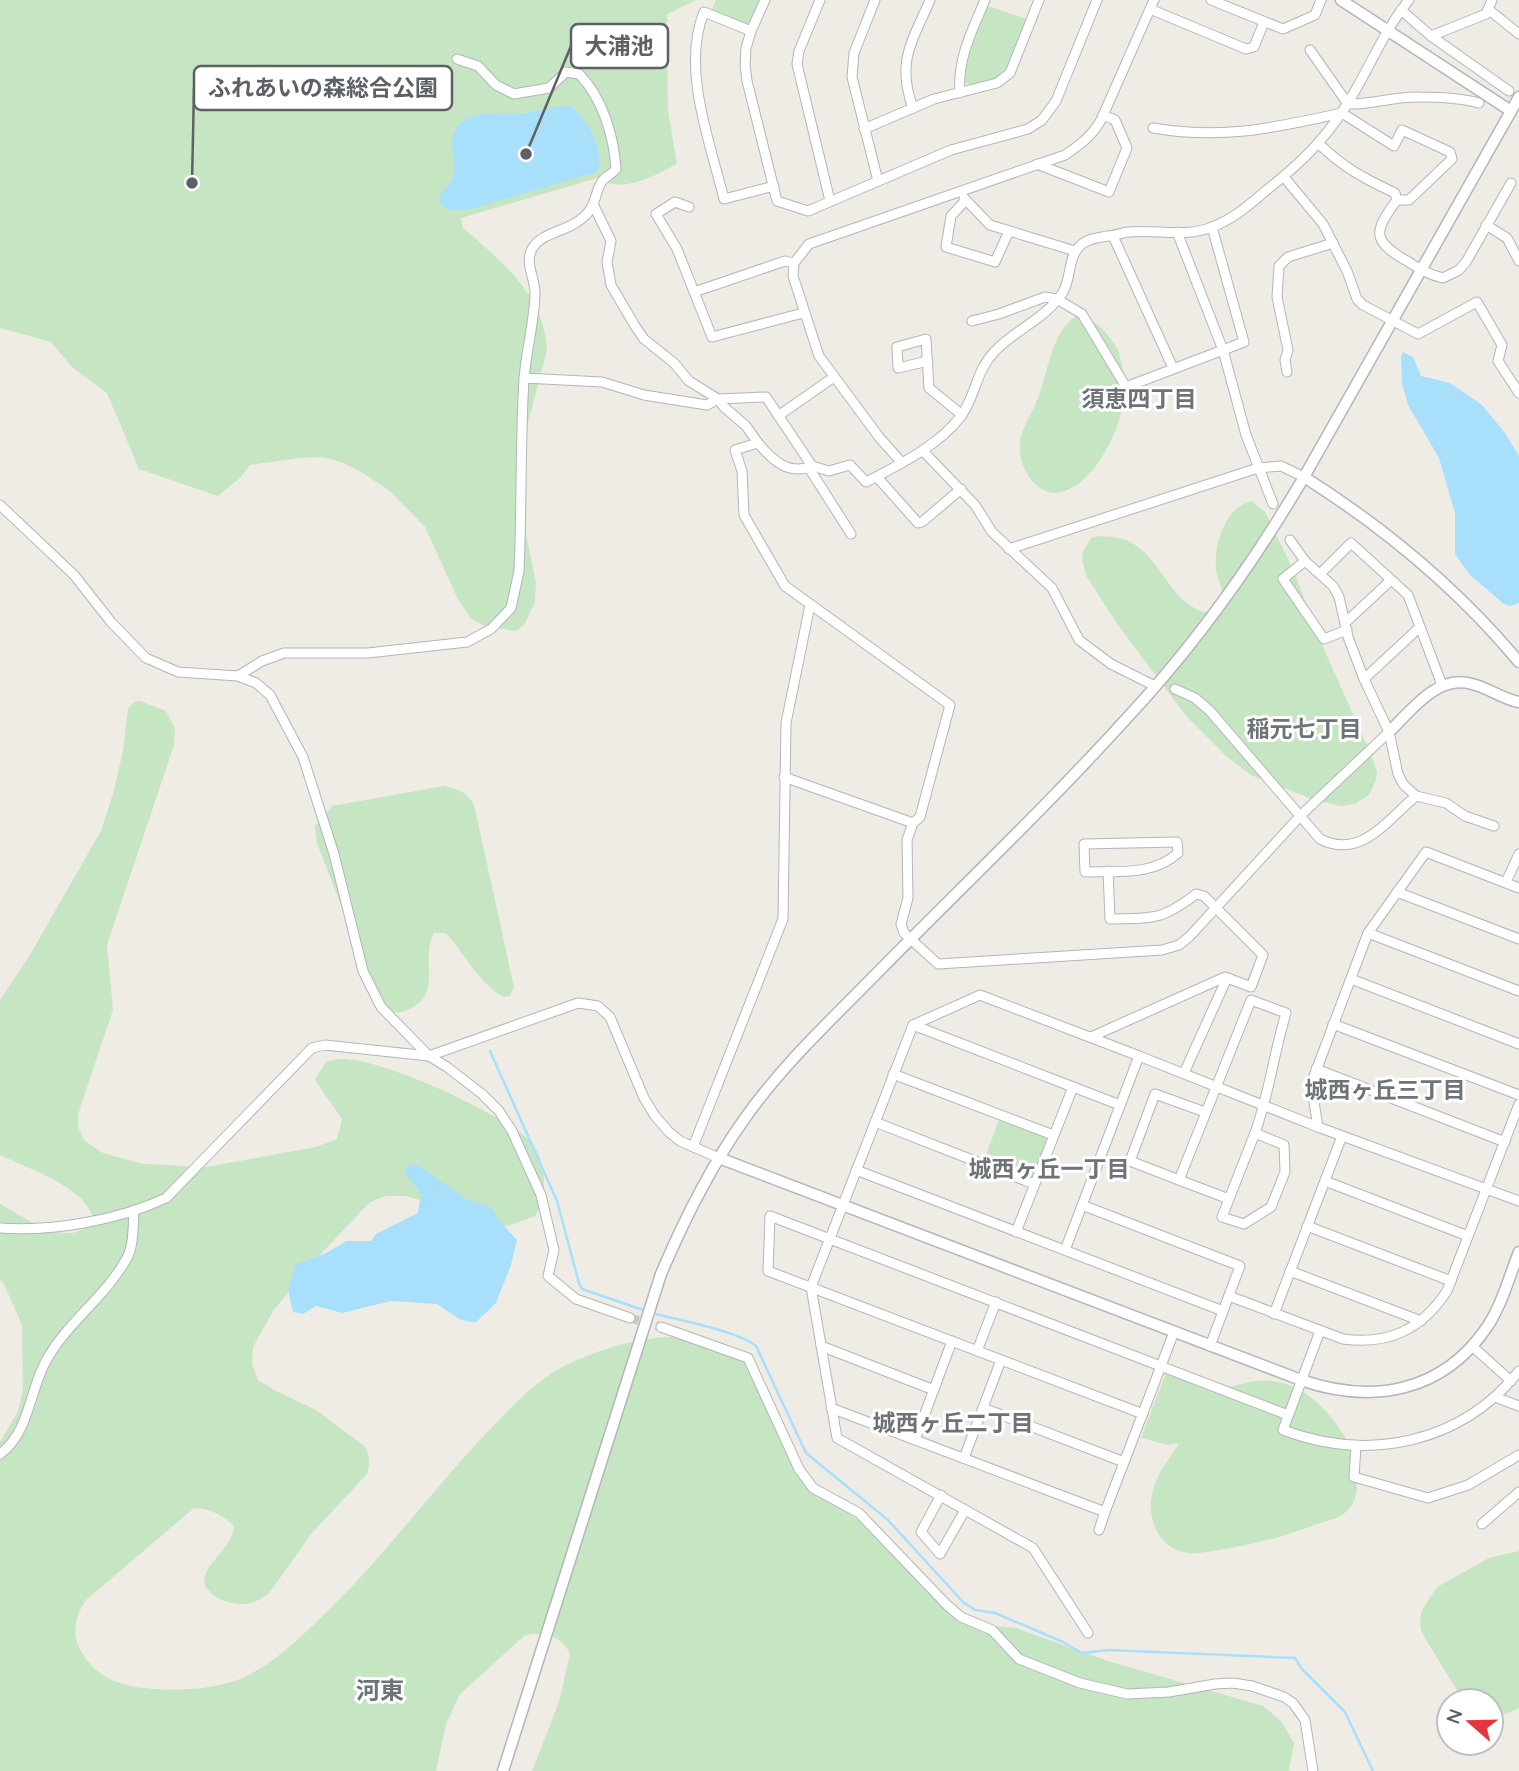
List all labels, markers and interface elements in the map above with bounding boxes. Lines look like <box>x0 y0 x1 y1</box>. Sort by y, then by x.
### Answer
callout: 大浦池 <box>571 24 668 68</box>
text: 大浦池 <box>585 31 654 60</box>
callout: ふれあいの森総合公園 <box>194 66 452 110</box>
text: ふれあいの森総合公園 <box>208 73 438 102</box>
district label: 須恵四丁目 <box>1082 384 1197 413</box>
district label: 稲元七丁目 <box>1247 714 1362 743</box>
district label: 城西ヶ丘三丁目 <box>1305 1075 1466 1104</box>
district label: 城西ヶ丘一丁目 <box>969 1154 1130 1183</box>
district label: 城西ヶ丘二丁目 <box>873 1408 1034 1437</box>
district label: 河東 <box>356 1675 404 1705</box>
north arrow <box>1435 1687 1505 1757</box>
text: N <box>1440 1706 1468 1727</box>

